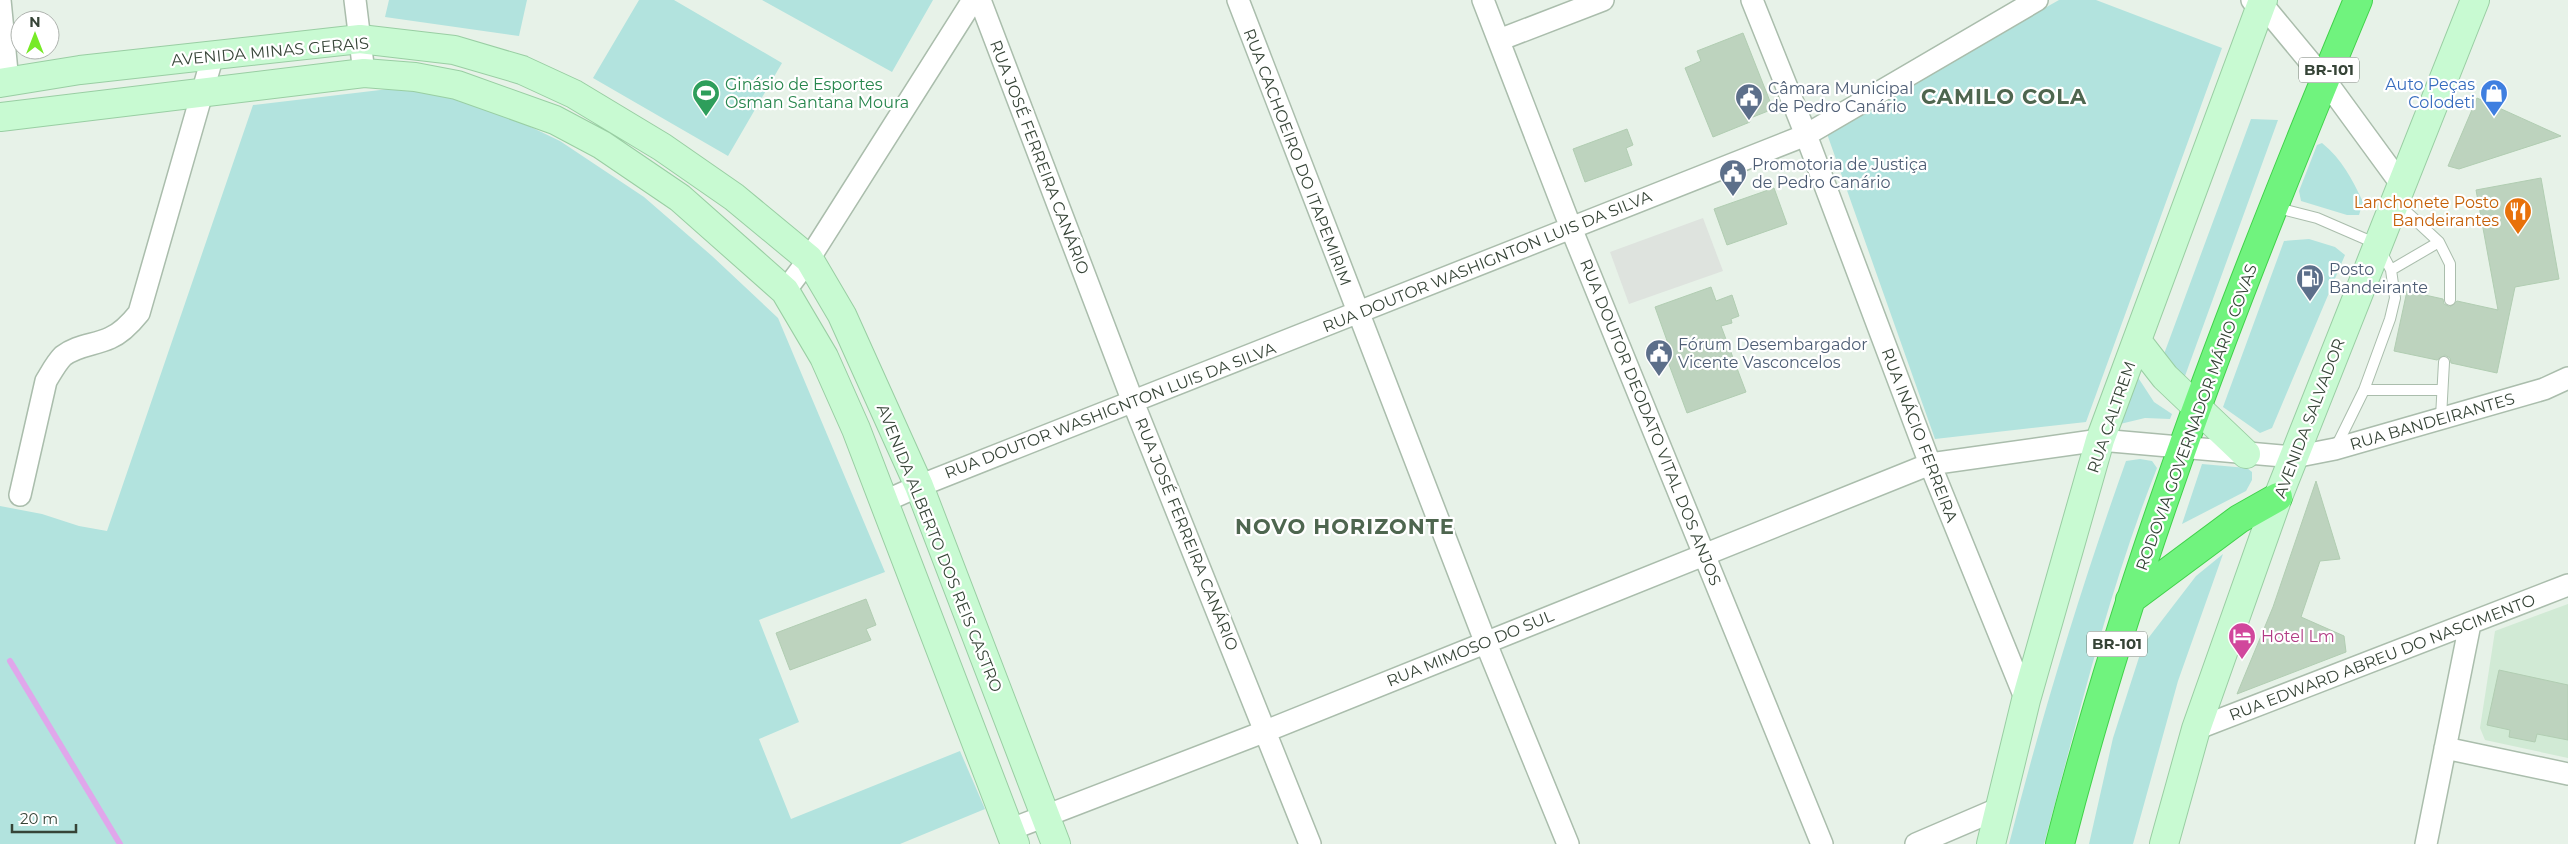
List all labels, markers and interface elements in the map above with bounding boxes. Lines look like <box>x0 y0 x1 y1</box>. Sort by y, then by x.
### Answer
north arrow <box>10 10 60 60</box>
text: N <box>29 13 41 31</box>
street label: RUA CACHOEIRO DO ITAPEMIRIM <box>1240 26 1356 289</box>
street label: AVENIDA MINAS GERAIS <box>170 33 370 70</box>
street label: RUA JOSÉ FERREIRA CANÁRIO <box>986 37 1093 277</box>
road number: BR-101 <box>2299 58 2359 82</box>
place label: Ginásio de Esportes Osman Santana Moura <box>725 75 909 112</box>
place label: Auto Peças Colodeti <box>2385 75 2475 112</box>
sports icon: Ginásio de Esportes Osman Santana Moura <box>691 78 721 117</box>
shop icon: Auto Peças Colodeti <box>2479 78 2509 117</box>
place label: Câmara Municipal de Pedro Canário <box>1768 79 1913 116</box>
public building icon: Câmara Municipal de Pedro Canário <box>1734 82 1764 121</box>
district label: CAMILO COLA <box>1921 84 2087 109</box>
place label: Promotoria de Justiça de Pedro Canário <box>1752 155 1927 192</box>
public building icon: Promotoria de Justiça de Pedro Canário <box>1718 158 1748 197</box>
street label: RUA DOUTOR WASHIGNTON LUIS DA SILVA <box>1320 186 1655 336</box>
place label: Lanchonete Posto Bandeirantes <box>2354 193 2499 230</box>
restaurant icon: Lanchonete Posto Bandeirantes <box>2503 196 2533 235</box>
street label: RUA DOUTOR DEODATO VITAL DOS ANJOS <box>1576 256 1725 589</box>
place label: Posto Bandeirante <box>2329 260 2428 297</box>
street label: RODOVIA GOVERNADOR MÁRIO COVAS <box>2132 261 2261 573</box>
fuel station icon: Posto Bandeirante <box>2295 263 2325 302</box>
place label: Fórum Desembargador Vicente Vasconcelos <box>1678 335 1868 372</box>
street label: AVENIDA SALVADOR <box>2270 336 2349 501</box>
street label: RUA DOUTOR WASHIGNTON LUIS DA SILVA <box>942 338 1279 483</box>
public building icon: Fórum Desembargador Vicente Vasconcelos <box>1644 338 1674 377</box>
street label: RUA INÁCIO FERREIRA <box>1877 345 1962 526</box>
street label: RUA CALTREM <box>2083 359 2140 476</box>
street label: RUA BANDEIRANTES <box>2347 389 2517 454</box>
street label: AVENIDA ALBERTO DOS REIS CASTRO <box>873 401 1006 695</box>
street label: RUA JOSÉ FERREIRA CANÁRIO <box>1131 415 1242 653</box>
district label: NOVO HORIZONTE <box>1235 514 1455 539</box>
street label: RUA EDWARD ABREU DO NASCIMENTO <box>2226 590 2538 725</box>
street label: RUA MIMOSO DO SUL <box>1384 606 1557 691</box>
hotel icon: Hotel Lm <box>2227 621 2257 660</box>
place label: Hotel Lm <box>2261 627 2335 646</box>
road number: BR-101 <box>2087 632 2147 656</box>
scale bar <box>12 802 76 834</box>
text: 20 m <box>20 809 58 828</box>

